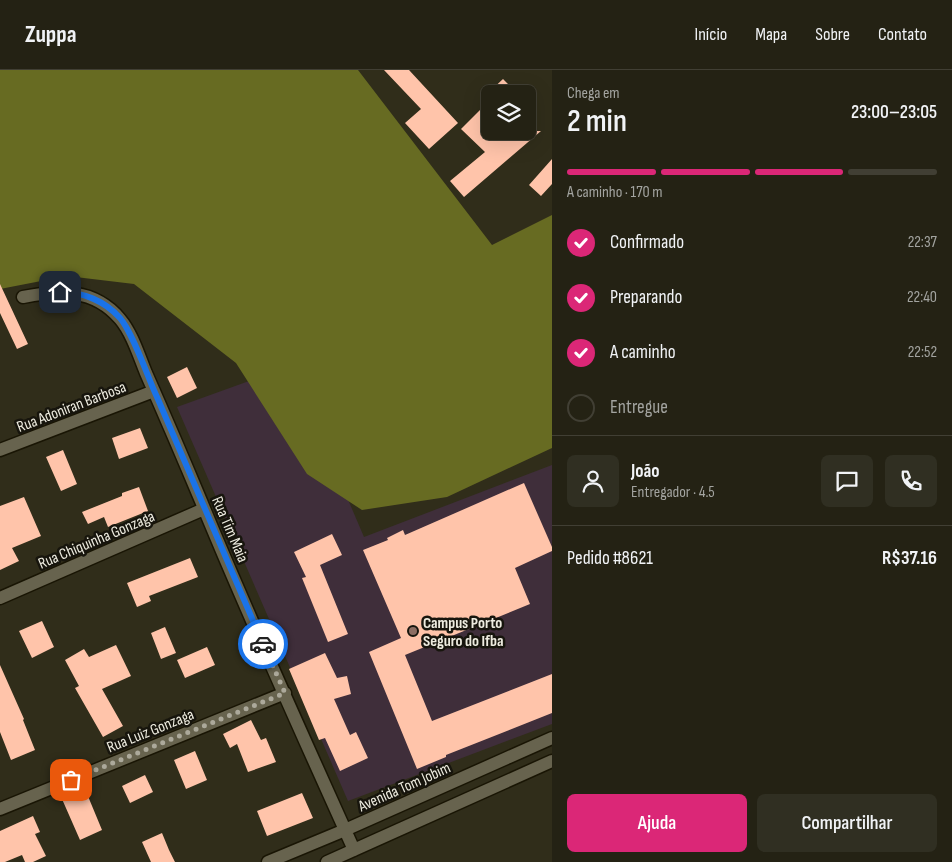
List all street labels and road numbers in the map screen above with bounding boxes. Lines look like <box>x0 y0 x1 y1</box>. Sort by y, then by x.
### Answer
street label: Rua Adoniran Barbosa <box>14 378 129 437</box>
street label: Rua Tim Maia <box>207 494 252 565</box>
street label: Rua Chiquinha Gonzaga <box>35 507 158 574</box>
street label: Rua Luiz Gonzaga <box>104 705 197 758</box>
street label: Avenida Tom Jobim <box>355 759 454 817</box>

